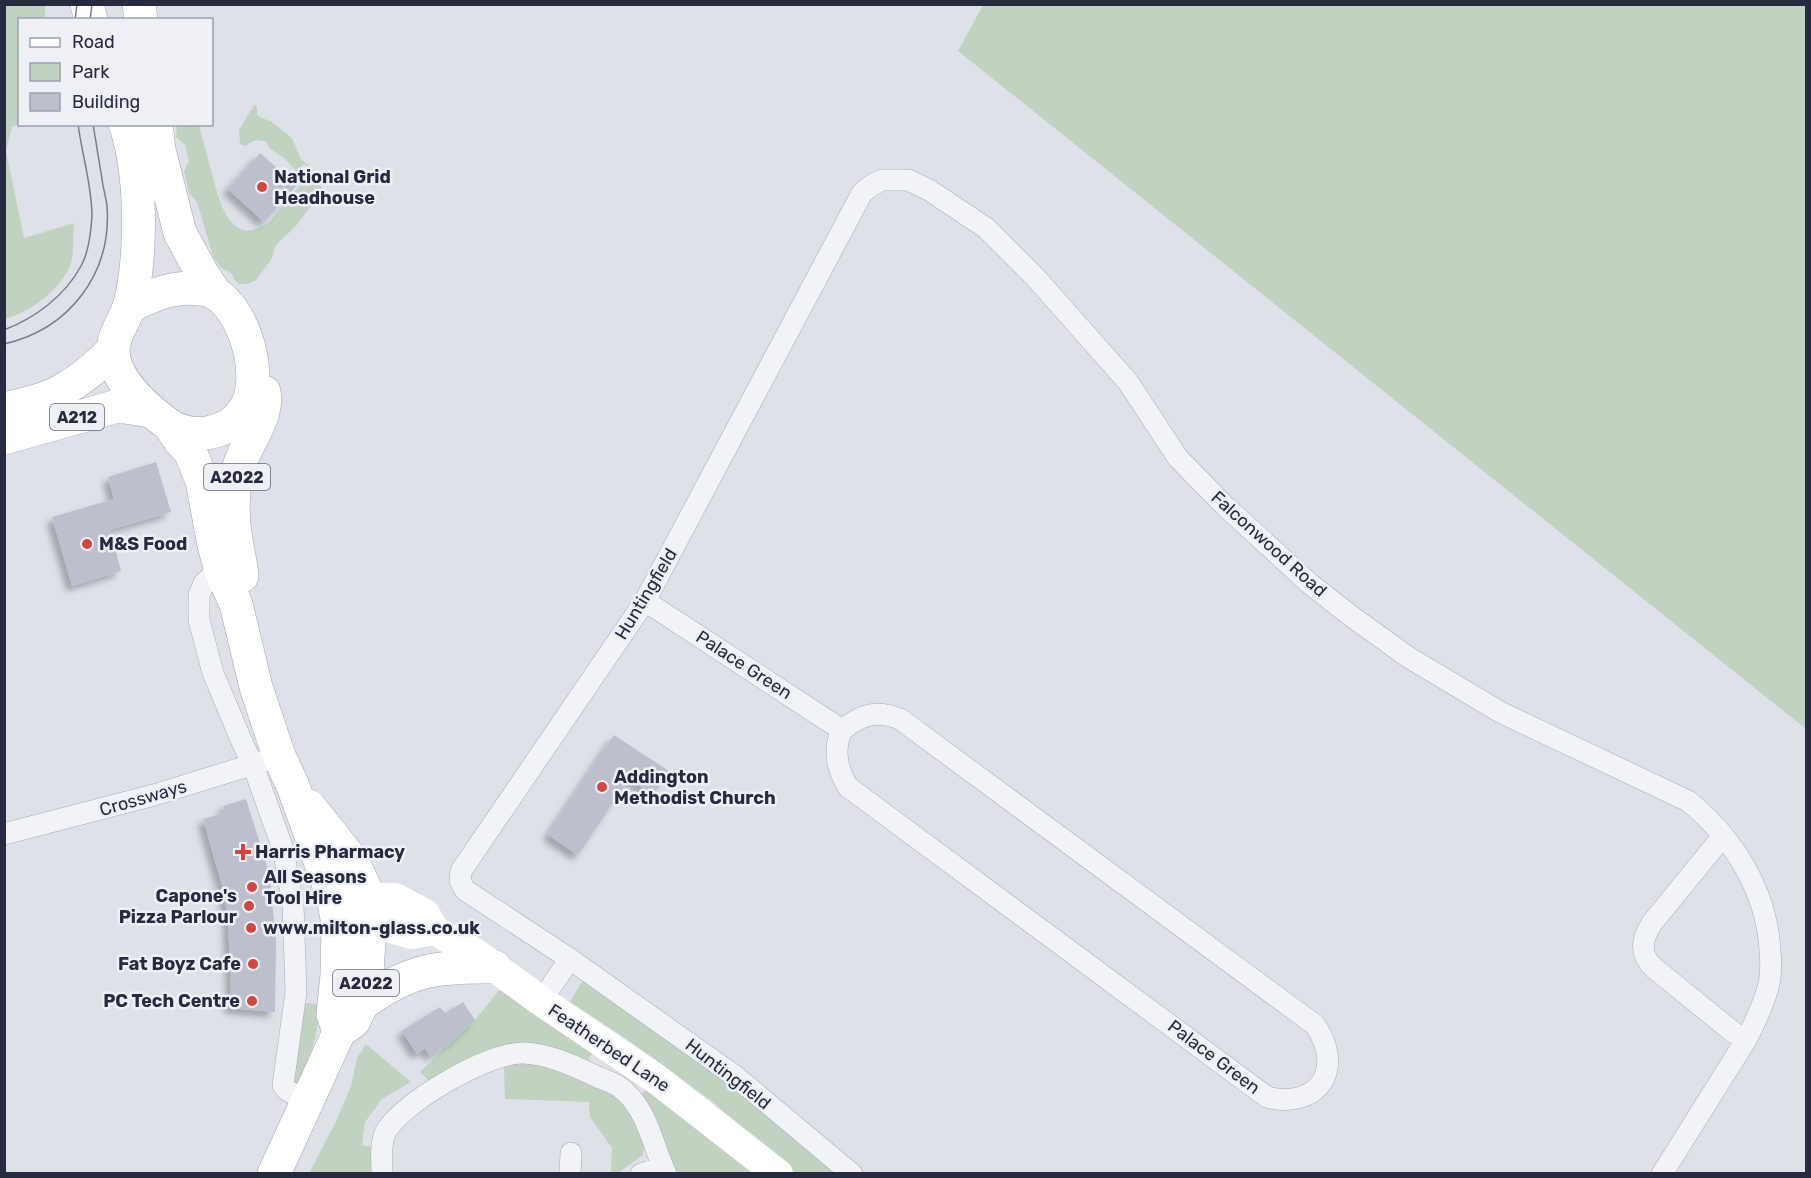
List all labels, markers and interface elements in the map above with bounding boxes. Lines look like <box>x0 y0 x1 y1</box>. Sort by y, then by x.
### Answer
legend <box>18 18 213 126</box>
text: Road <box>72 31 115 53</box>
text: Park <box>72 61 110 83</box>
text: Building <box>72 91 140 113</box>
place label: National Grid Headhouse <box>274 166 391 209</box>
marker: National Grid Headhouse <box>255 180 269 194</box>
road number: A212 <box>50 404 104 430</box>
road number: A2022 <box>204 464 270 490</box>
street label: Falconwood Road <box>1207 486 1331 602</box>
place label: M&S Food <box>99 533 187 555</box>
marker: M&S Food <box>80 537 94 551</box>
street label: Huntingfield <box>610 544 682 644</box>
street label: Palace Green <box>692 626 796 704</box>
place label: Addington Methodist Church <box>614 766 776 809</box>
street label: Crossways <box>97 775 189 821</box>
marker: Addington Methodist Church <box>595 780 609 794</box>
place label: Harris Pharmacy <box>255 841 405 863</box>
marker: Harris Pharmacy <box>236 845 250 859</box>
place label: All Seasons Tool Hire <box>264 866 367 909</box>
marker: All Seasons Tool Hire <box>245 880 259 894</box>
place label: Capone's Pizza Parlour <box>119 885 237 928</box>
marker: Capone's Pizza Parlour <box>242 899 256 913</box>
place label: www.milton-glass.co.uk <box>263 917 480 939</box>
marker: www.milton-glass.co.uk <box>244 921 258 935</box>
place label: Fat Boyz Cafe <box>118 953 241 975</box>
marker: Fat Boyz Cafe <box>246 957 260 971</box>
road number: A2022 <box>333 970 399 996</box>
place label: PC Tech Centre <box>103 990 240 1012</box>
marker: PC Tech Centre <box>245 994 259 1008</box>
street label: Featherbed Lane <box>544 999 674 1097</box>
street label: Palace Green <box>1163 1015 1265 1099</box>
street label: Huntingfield <box>681 1034 775 1114</box>

